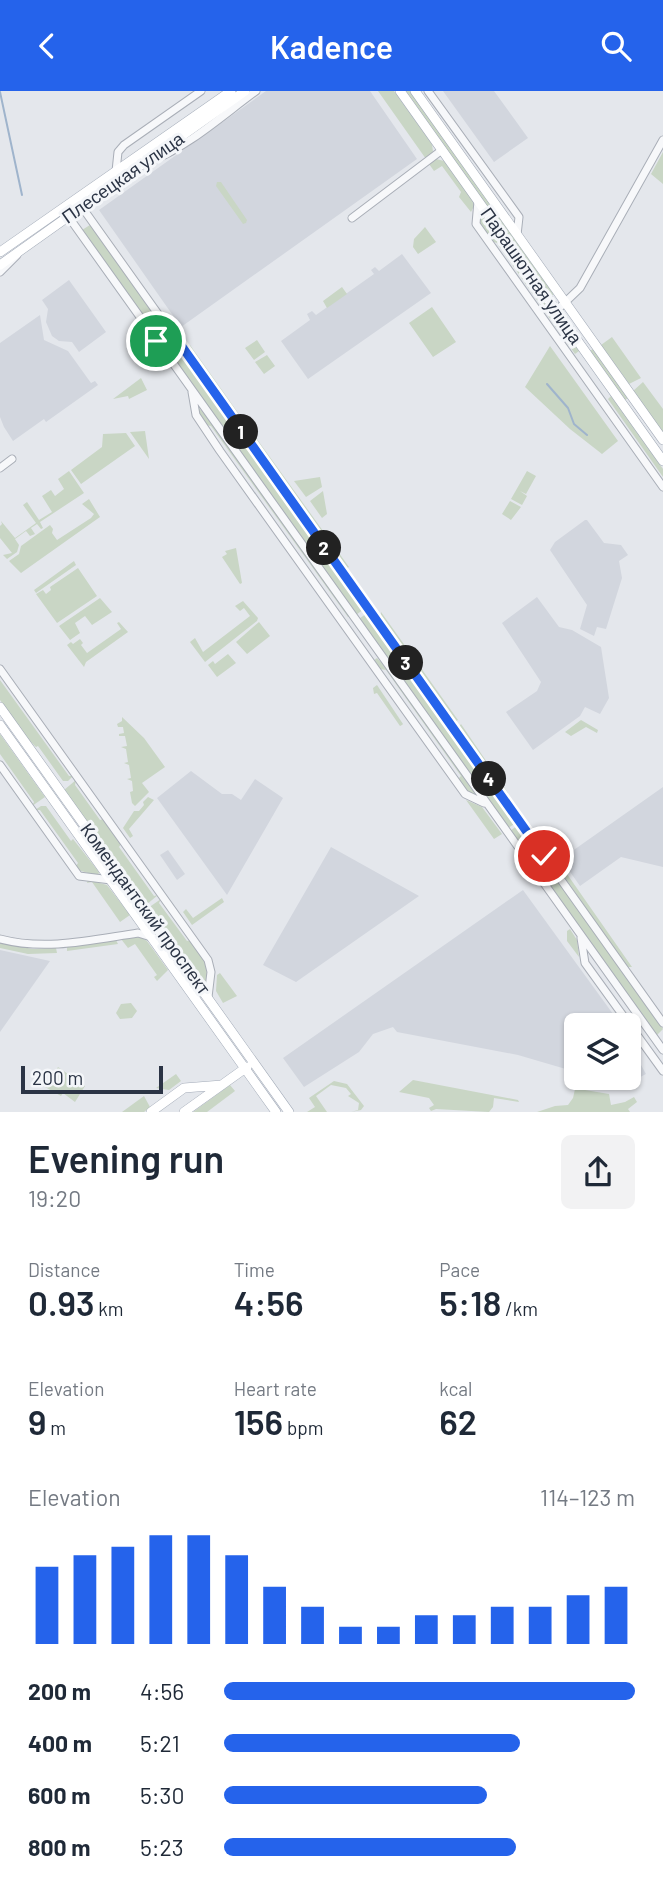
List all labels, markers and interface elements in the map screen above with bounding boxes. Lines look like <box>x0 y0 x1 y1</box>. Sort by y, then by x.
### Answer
icon: back <box>28 27 66 65</box>
text: Kadence <box>270 27 393 65</box>
icon: search <box>597 27 635 65</box>
street label: Плесецкая улица <box>57 126 188 227</box>
street label: Парашютная улица <box>476 203 588 349</box>
pin <box>126 311 186 371</box>
icon: arrive <box>137 322 175 360</box>
pin: 1 <box>224 415 258 449</box>
text: 1 <box>237 420 244 443</box>
pin: 2 <box>306 531 342 566</box>
text: 2 <box>318 536 329 559</box>
pin: 3 <box>388 645 424 681</box>
text: 3 <box>400 651 411 674</box>
pin: 4 <box>472 761 506 797</box>
text: 4 <box>483 767 494 790</box>
street label: Комендантский проспект <box>76 818 215 999</box>
pin <box>514 826 574 886</box>
icon: check <box>525 837 563 875</box>
map controls <box>564 1013 641 1090</box>
button: layers <box>564 1013 641 1090</box>
scale bar <box>21 1063 163 1095</box>
text: 200 m <box>32 1066 83 1089</box>
text: Evening run <box>28 1135 224 1181</box>
button: share <box>561 1135 635 1209</box>
text: 19:20 <box>28 1184 81 1212</box>
text: Distance <box>28 1258 100 1281</box>
text: Time <box>234 1258 275 1281</box>
text: Pace <box>439 1258 480 1281</box>
text: 0.93 <box>28 1281 94 1323</box>
text: 4:56 <box>234 1281 304 1323</box>
text: 5:18 <box>439 1281 501 1323</box>
text: km <box>94 1297 124 1320</box>
text: /km <box>501 1297 538 1320</box>
text: Elevation <box>28 1377 105 1400</box>
text: Heart rate <box>234 1377 317 1400</box>
text: kcal <box>439 1377 472 1400</box>
text: 9 <box>28 1400 46 1442</box>
text: 156 <box>234 1400 283 1442</box>
text: 62 <box>439 1400 477 1442</box>
text: m <box>46 1416 66 1439</box>
text: bpm <box>283 1416 323 1439</box>
text: Elevation <box>28 1483 121 1511</box>
text: 114–123 m <box>540 1483 635 1511</box>
text: 200 m <box>28 1677 91 1705</box>
text: 4:56 <box>140 1677 184 1705</box>
text: 400 m <box>28 1729 92 1757</box>
text: 5:21 <box>140 1729 180 1757</box>
text: 600 m <box>28 1781 90 1809</box>
text: 5:30 <box>140 1781 184 1809</box>
text: 800 m <box>28 1833 90 1861</box>
text: 5:23 <box>140 1833 184 1861</box>

